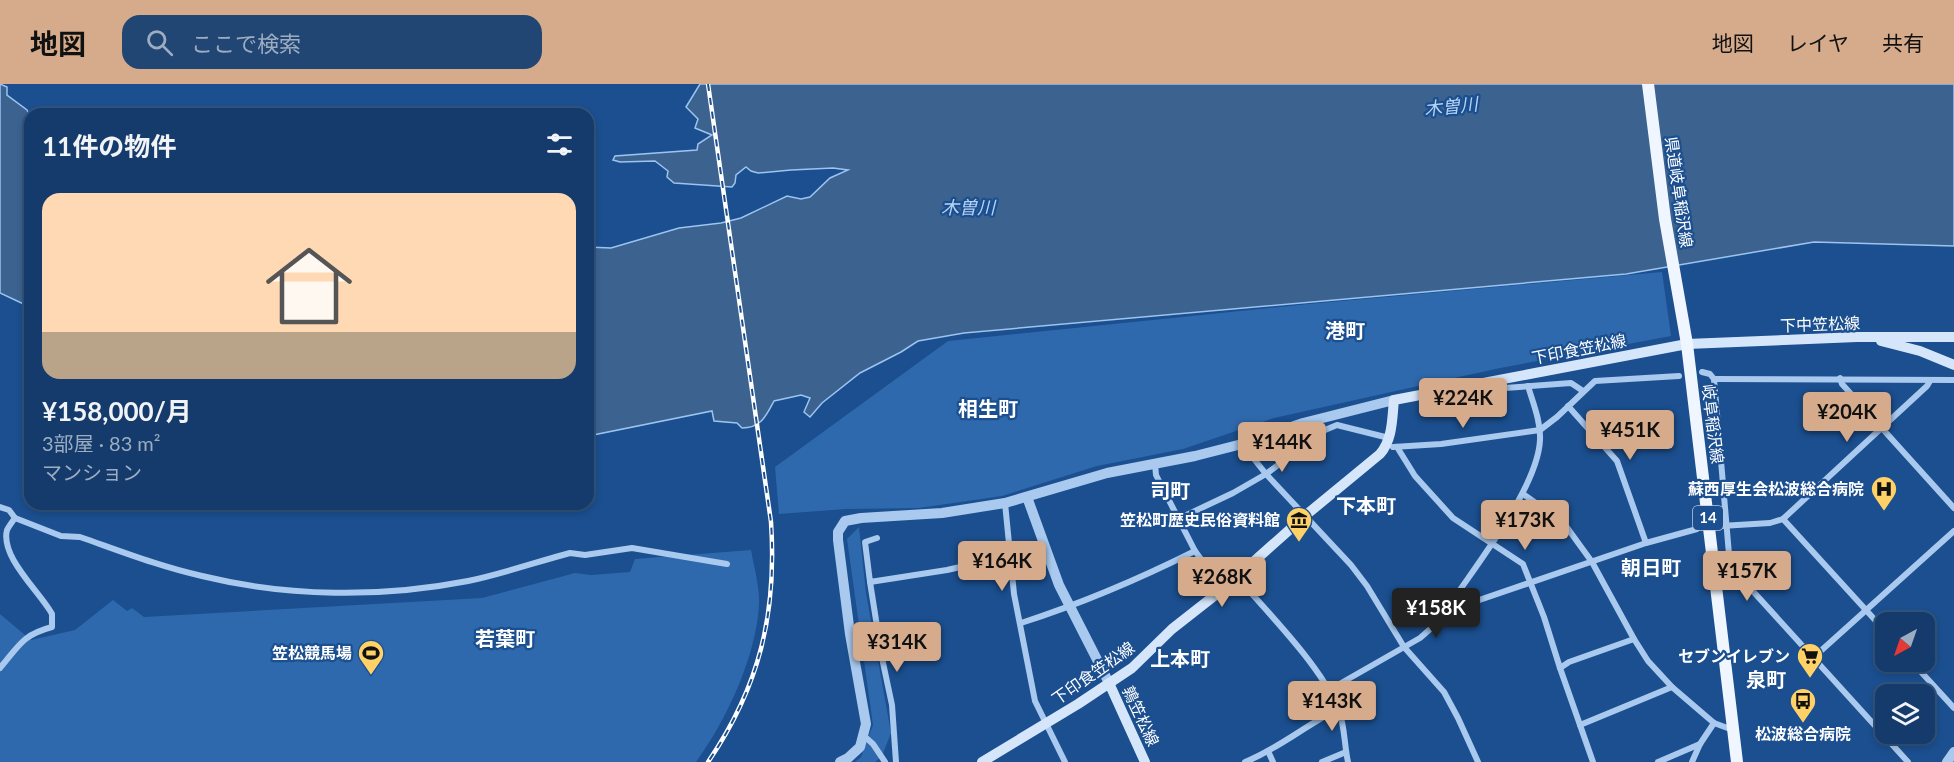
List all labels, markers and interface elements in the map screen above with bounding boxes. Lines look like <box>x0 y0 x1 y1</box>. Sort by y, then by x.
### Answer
search box <box>122 15 542 69</box>
text: 地図 <box>30 26 86 60</box>
icon: search <box>143 26 176 59</box>
text: ここで検索 <box>191 30 301 57</box>
text: 地図 <box>1712 30 1754 55</box>
text: レイヤ <box>1787 30 1849 55</box>
text: 共有 <box>1882 30 1924 55</box>
water label: 木曽川 <box>1423 92 1481 120</box>
icon: filters <box>543 128 576 161</box>
text: 11件の物件 <box>42 130 176 162</box>
street label: 県道岐阜稲沢線 <box>1662 135 1697 249</box>
water label: 木曽川 <box>941 196 997 218</box>
icon: home <box>255 232 363 340</box>
street label: 下中笠松線 <box>1780 313 1860 334</box>
district label: 港町 <box>1325 318 1365 342</box>
street label: 下印食笠松線 <box>1530 330 1628 367</box>
pin: ¥224K <box>1421 378 1505 429</box>
street label: 岐阜稲沢線 <box>1699 383 1728 465</box>
text: ¥224K <box>1433 385 1493 409</box>
pin: ¥204K <box>1805 392 1889 443</box>
text: ¥158,000/月 <box>42 395 192 427</box>
district label: 相生町 <box>958 396 1018 420</box>
text: ¥204K <box>1817 399 1877 423</box>
pin: ¥451K <box>1588 410 1672 461</box>
text: ¥451K <box>1600 417 1660 441</box>
pin: ¥144K <box>1240 422 1324 473</box>
text: ¥144K <box>1252 429 1312 453</box>
text: 3部屋 · 83 m² <box>42 431 161 455</box>
text: マンション <box>42 460 142 484</box>
hospital icon: 蘇西厚生会松波総合病院 <box>1869 474 1899 512</box>
district label: 司町 <box>1150 478 1190 502</box>
place label: 蘇西厚生会松波総合病院 <box>1688 479 1864 498</box>
district label: 下本町 <box>1336 493 1396 517</box>
pin: ¥173K <box>1483 500 1567 551</box>
museum icon: 笠松町歴史民俗資料館 <box>1284 505 1314 543</box>
road number: 14 <box>1693 506 1723 530</box>
text: ¥173K <box>1495 507 1555 531</box>
place label: 笠松町歴史民俗資料館 <box>1120 510 1280 529</box>
pin: ¥164K <box>960 541 1044 592</box>
text: ¥164K <box>972 548 1032 572</box>
pin: ¥157K <box>1705 551 1789 602</box>
district label: 朝日町 <box>1621 555 1681 579</box>
pin: ¥268K <box>1180 557 1264 608</box>
text: ¥157K <box>1717 558 1777 582</box>
text: ¥268K <box>1192 564 1252 588</box>
pin: ¥158K <box>1394 588 1478 639</box>
text: ¥158K <box>1406 595 1466 619</box>
north arrow <box>1875 612 1935 672</box>
map controls <box>1875 612 1935 744</box>
pin: ¥314K <box>855 622 939 673</box>
district label: 若葉町 <box>475 626 535 650</box>
text: ¥314K <box>867 629 927 653</box>
street label: 下印食笠松線 <box>1048 637 1137 708</box>
sports icon: 笠松競馬場 <box>356 638 386 676</box>
supermarket icon: セブンイレブン <box>1795 641 1825 679</box>
place label: 笠松競馬場 <box>272 643 352 662</box>
district label: 上本町 <box>1150 646 1210 670</box>
place label: セブンイレブン <box>1678 646 1790 665</box>
district label: 泉町 <box>1746 667 1786 691</box>
pin: ¥143K <box>1290 681 1374 732</box>
street label: 鶉笠松線 <box>1119 683 1164 749</box>
button: layers <box>1875 684 1935 744</box>
bus stop icon: 松波総合病院 <box>1788 686 1818 724</box>
text: ¥143K <box>1302 688 1362 712</box>
place label: 松波総合病院 <box>1755 724 1851 743</box>

